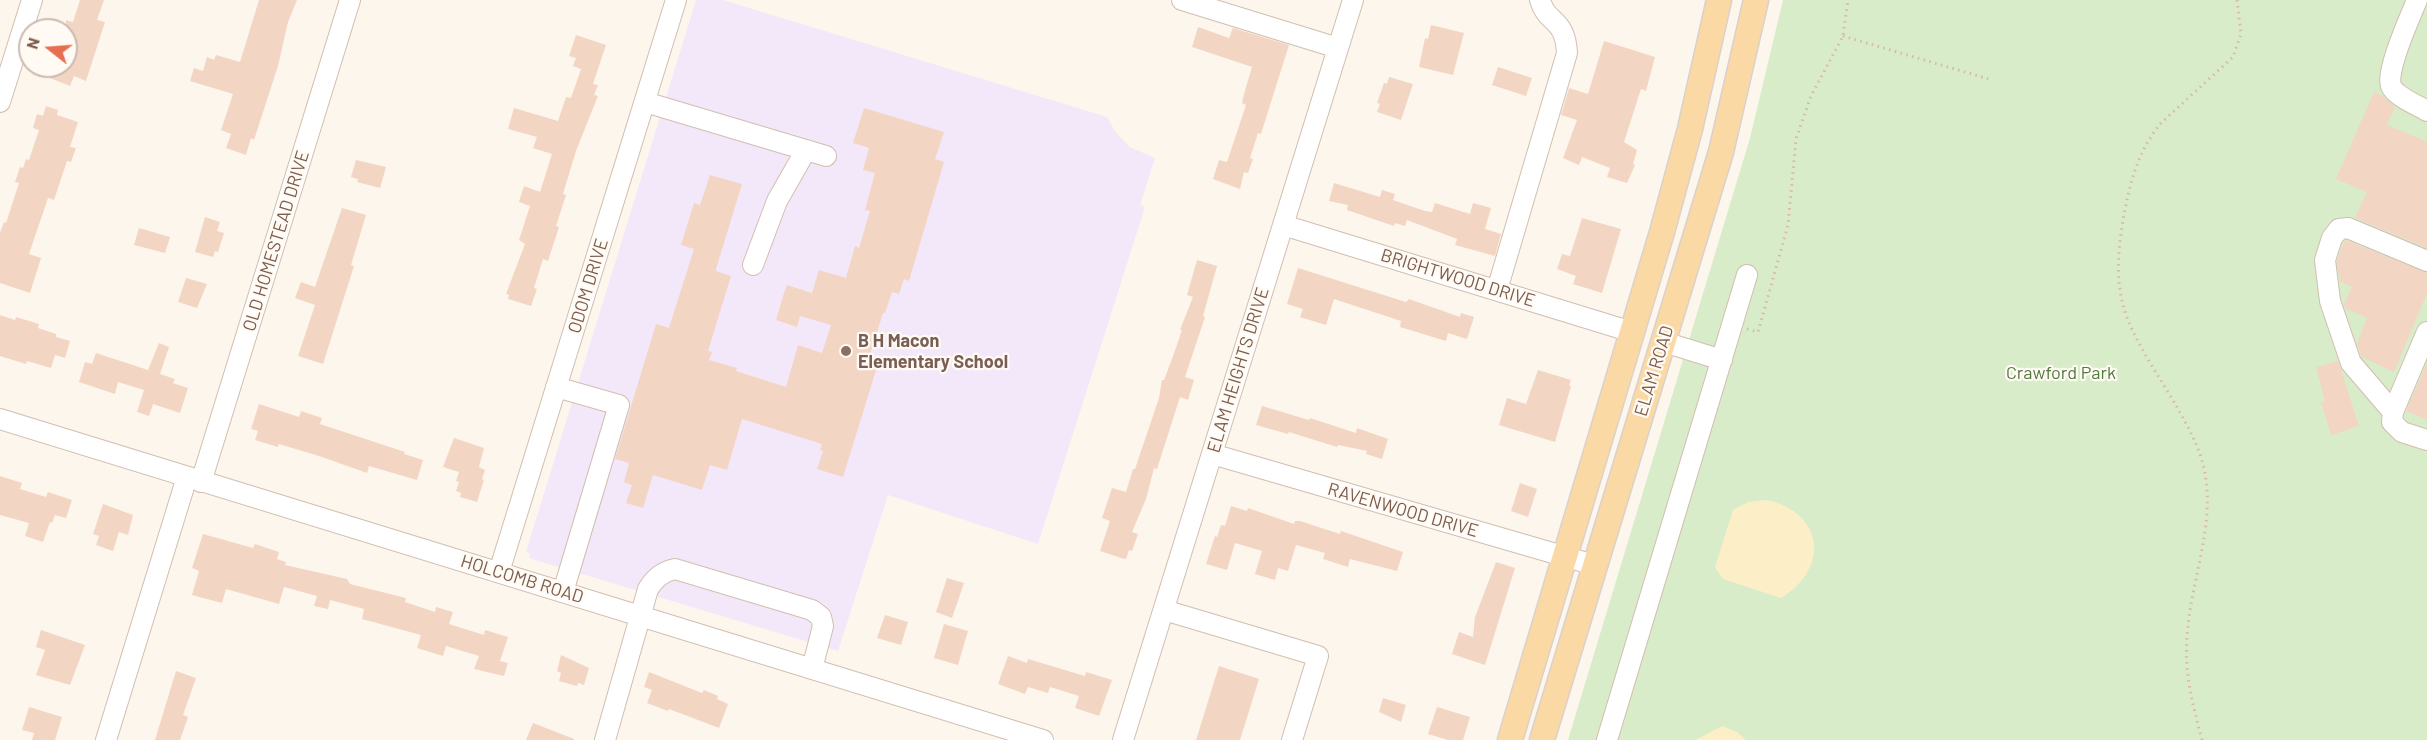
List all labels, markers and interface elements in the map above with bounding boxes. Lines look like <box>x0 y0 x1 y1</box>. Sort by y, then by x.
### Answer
north arrow <box>18 18 78 78</box>
text: N <box>22 35 43 51</box>
street label: OLD HOMESTEAD DRIVE <box>238 148 314 334</box>
street label: ODOM DRIVE <box>563 236 613 336</box>
street label: BRIGHTWOOD DRIVE <box>1378 244 1538 312</box>
street label: ELAM HEIGHTS DRIVE <box>1203 285 1273 455</box>
street label: ELAM ROAD <box>1630 323 1678 419</box>
place label: B H Macon Elementary School <box>858 330 1008 372</box>
marker: B H Macon Elementary School <box>839 344 853 358</box>
park label: Crawford Park <box>2006 362 2116 384</box>
street label: RAVENWOOD DRIVE <box>1325 478 1481 542</box>
street label: HOLCOMB ROAD <box>458 550 586 608</box>

